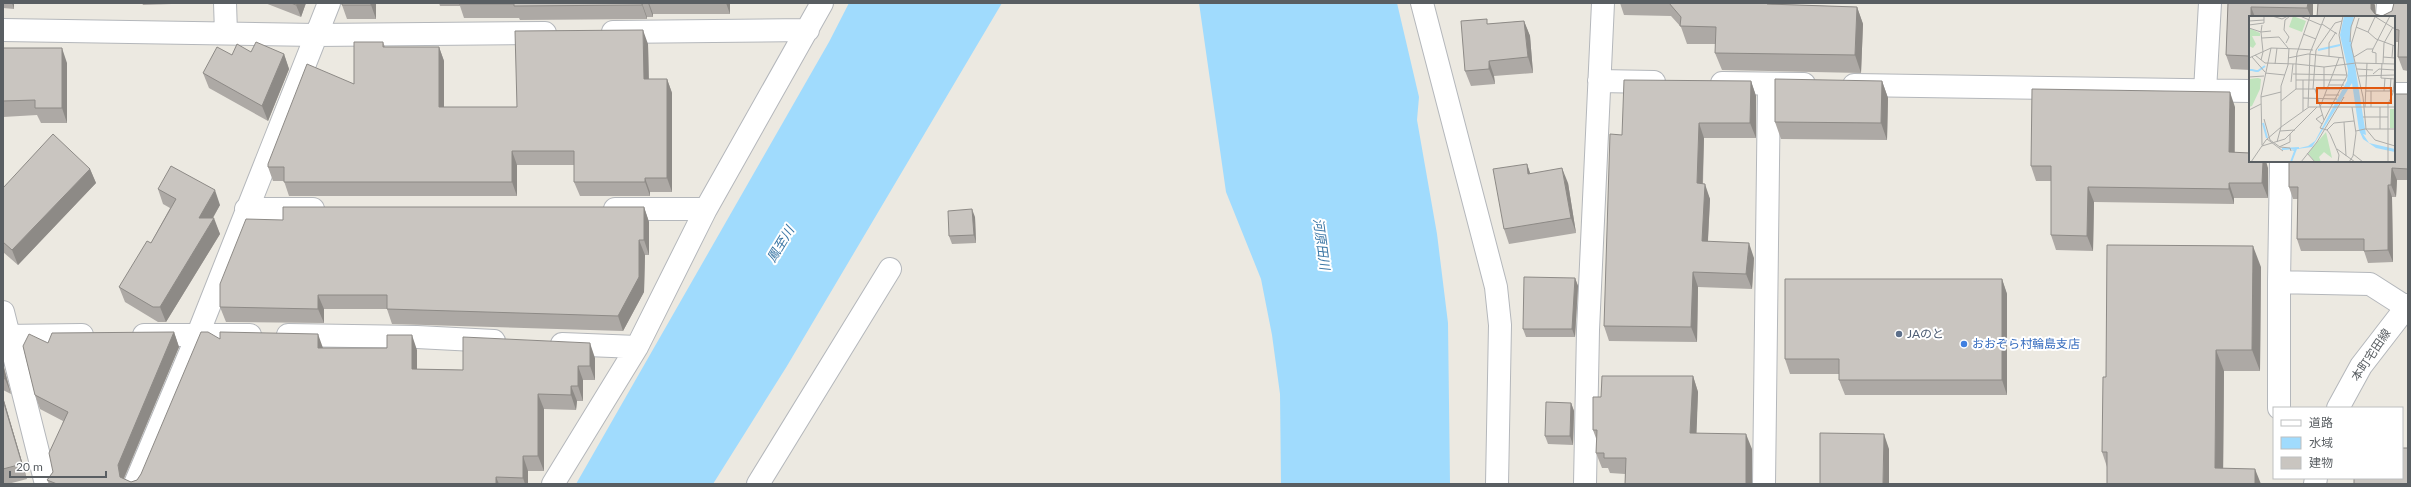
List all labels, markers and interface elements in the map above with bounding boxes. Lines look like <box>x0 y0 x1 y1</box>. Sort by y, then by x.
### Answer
inset map <box>2249 16 2395 162</box>
water label: 河原田川 <box>1310 217 1334 273</box>
water label: 鳳至川 <box>763 221 798 265</box>
place label: JAのと <box>1907 326 1944 341</box>
street label: 本町宅田線 <box>2348 326 2394 384</box>
marker: JAのと <box>1894 329 1904 339</box>
place label: おおぞら村輪島支店 <box>1972 336 2080 351</box>
marker: おおぞら村輪島支店 <box>1959 339 1969 349</box>
legend <box>2273 407 2403 479</box>
text: 道路 <box>2309 415 2333 430</box>
text: 水域 <box>2309 435 2333 450</box>
scale bar <box>10 453 106 479</box>
text: 建物 <box>2309 455 2333 470</box>
text: 20 m <box>16 459 43 474</box>

